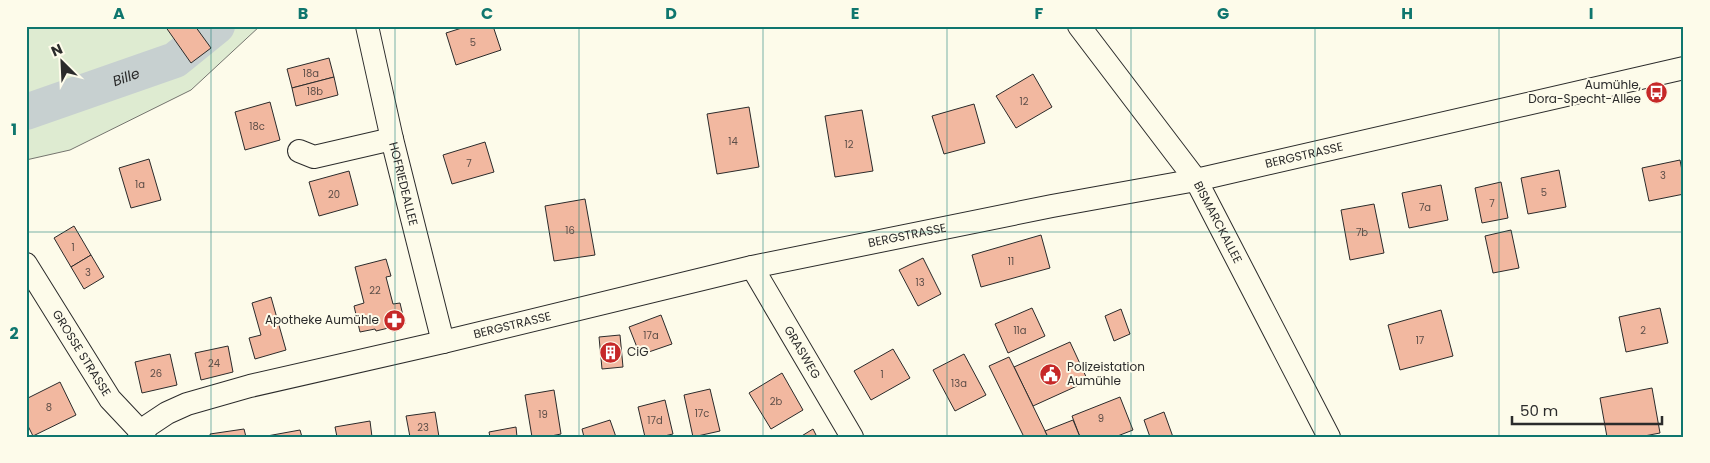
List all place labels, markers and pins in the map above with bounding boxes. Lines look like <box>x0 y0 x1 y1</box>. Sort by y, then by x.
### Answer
place label: Aumühle, Dora-Specht-Allee <box>1528 76 1642 107</box>
bus stop icon: Aumühle, Dora-Specht-Allee <box>1645 80 1669 104</box>
pharmacy icon: Apotheke Aumühle <box>383 308 407 332</box>
place label: Apotheke Aumühle <box>265 311 379 328</box>
building icon: CiG <box>599 340 623 364</box>
place label: CiG <box>627 343 649 360</box>
place label: Polizeistation Aumühle <box>1067 358 1145 389</box>
public building icon: Polizeistation Aumühle <box>1039 362 1063 386</box>

